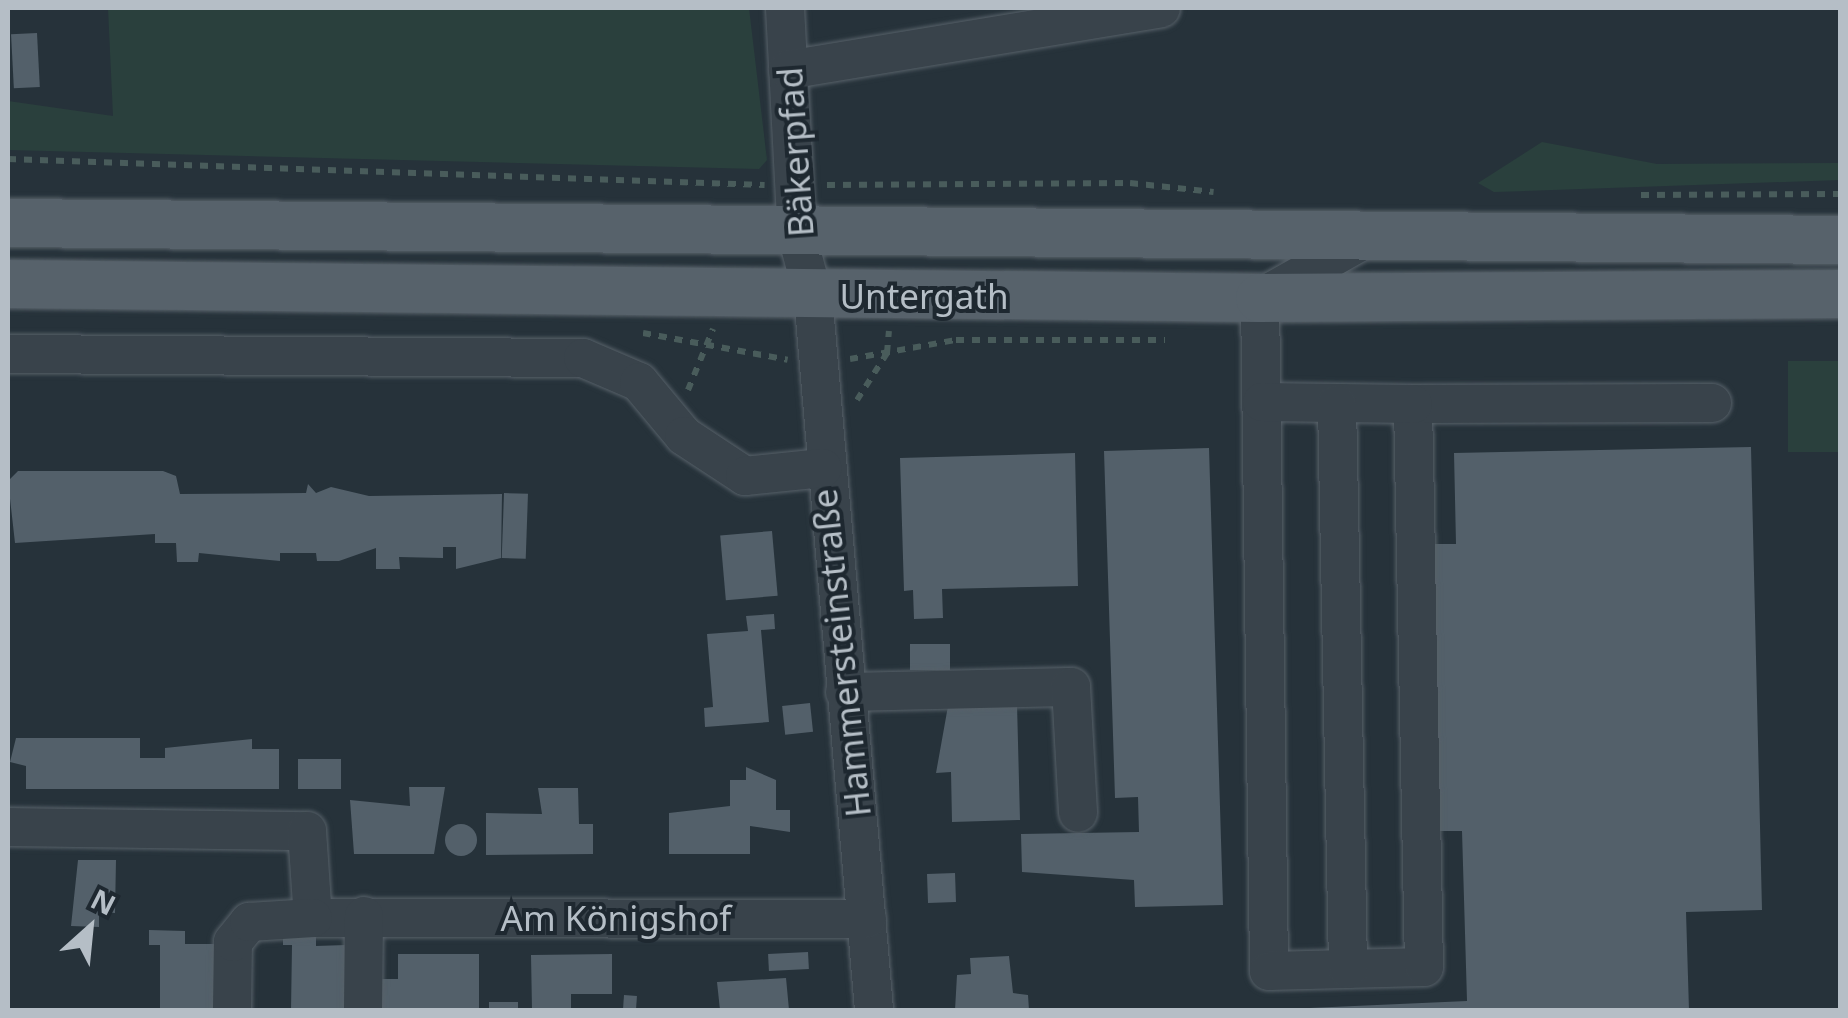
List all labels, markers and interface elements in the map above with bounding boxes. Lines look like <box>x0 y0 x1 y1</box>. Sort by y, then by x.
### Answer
street label: Bäkerpfad <box>768 66 822 238</box>
street label: Untergath <box>839 275 1009 317</box>
street label: Hammersteinstraße <box>803 487 879 819</box>
north arrow <box>40 878 140 978</box>
text: N <box>85 879 122 923</box>
street label: Am Königshof <box>501 897 731 939</box>

